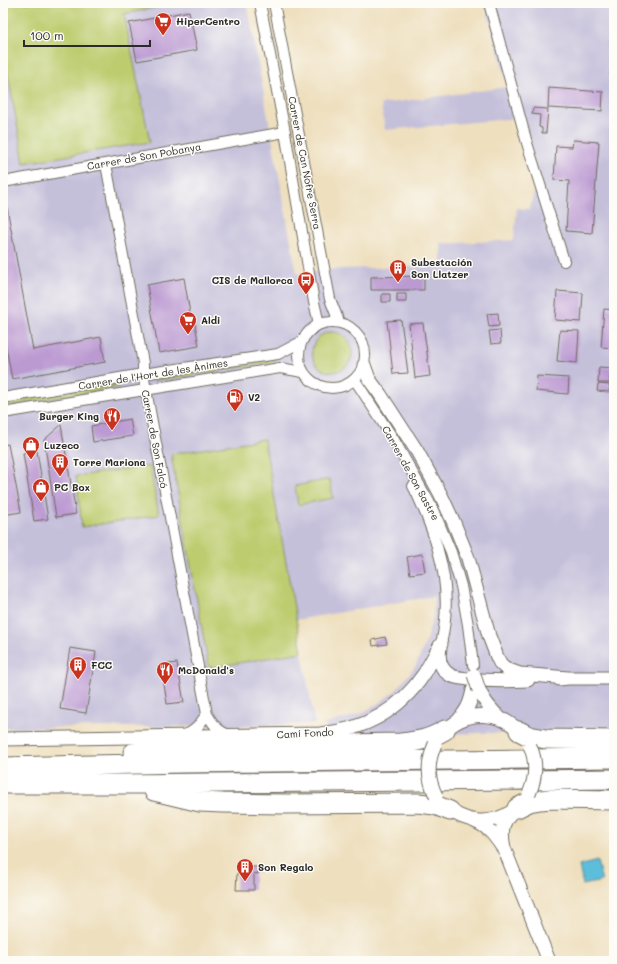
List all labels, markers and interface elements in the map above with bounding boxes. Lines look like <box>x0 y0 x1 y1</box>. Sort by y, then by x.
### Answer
supermarket icon: HiperCentro <box>153 11 173 36</box>
place label: HiperCentro <box>176 14 240 28</box>
scale bar <box>24 22 150 48</box>
text: 100 m <box>30 27 64 43</box>
street label: Carrer de Can Nofre Serra <box>285 95 325 231</box>
street label: Carrer de Son Pobanya <box>86 139 202 173</box>
place label: Subestación Son Llatzer <box>411 255 472 281</box>
building icon: Subestación Son Llatzer <box>388 258 408 283</box>
bus stop icon: CIS de Mallorca <box>296 270 316 295</box>
place label: CIS de Mallorca <box>212 273 293 287</box>
supermarket icon: Aldi <box>178 310 198 335</box>
place label: Aldi <box>201 313 220 327</box>
street label: Carrer de l'Hort de les Ànimes <box>77 355 229 393</box>
fuel station icon: V2 <box>225 387 245 412</box>
street label: Carrer de Son Falcó <box>139 389 171 489</box>
place label: V2 <box>248 390 261 404</box>
restaurant icon: Burger King <box>102 406 122 431</box>
place label: Burger King <box>39 409 99 423</box>
street label: Carrer de Son Sastre <box>379 423 443 523</box>
shop icon: Luzeco <box>21 435 41 460</box>
place label: Luzeco <box>44 438 79 452</box>
building icon: Torre Mariona <box>50 452 70 477</box>
place label: Torre Mariona <box>73 455 146 469</box>
shop icon: PC Box <box>31 477 51 502</box>
place label: PC Box <box>54 480 90 494</box>
building icon: FCC <box>68 655 88 680</box>
place label: FCC <box>91 658 113 672</box>
restaurant icon: McDonald's <box>155 660 175 685</box>
place label: McDonald's <box>178 663 234 677</box>
street label: Camí Fondo <box>276 725 334 741</box>
building icon: Son Regalo <box>235 857 255 882</box>
place label: Son Regalo <box>258 860 313 874</box>

